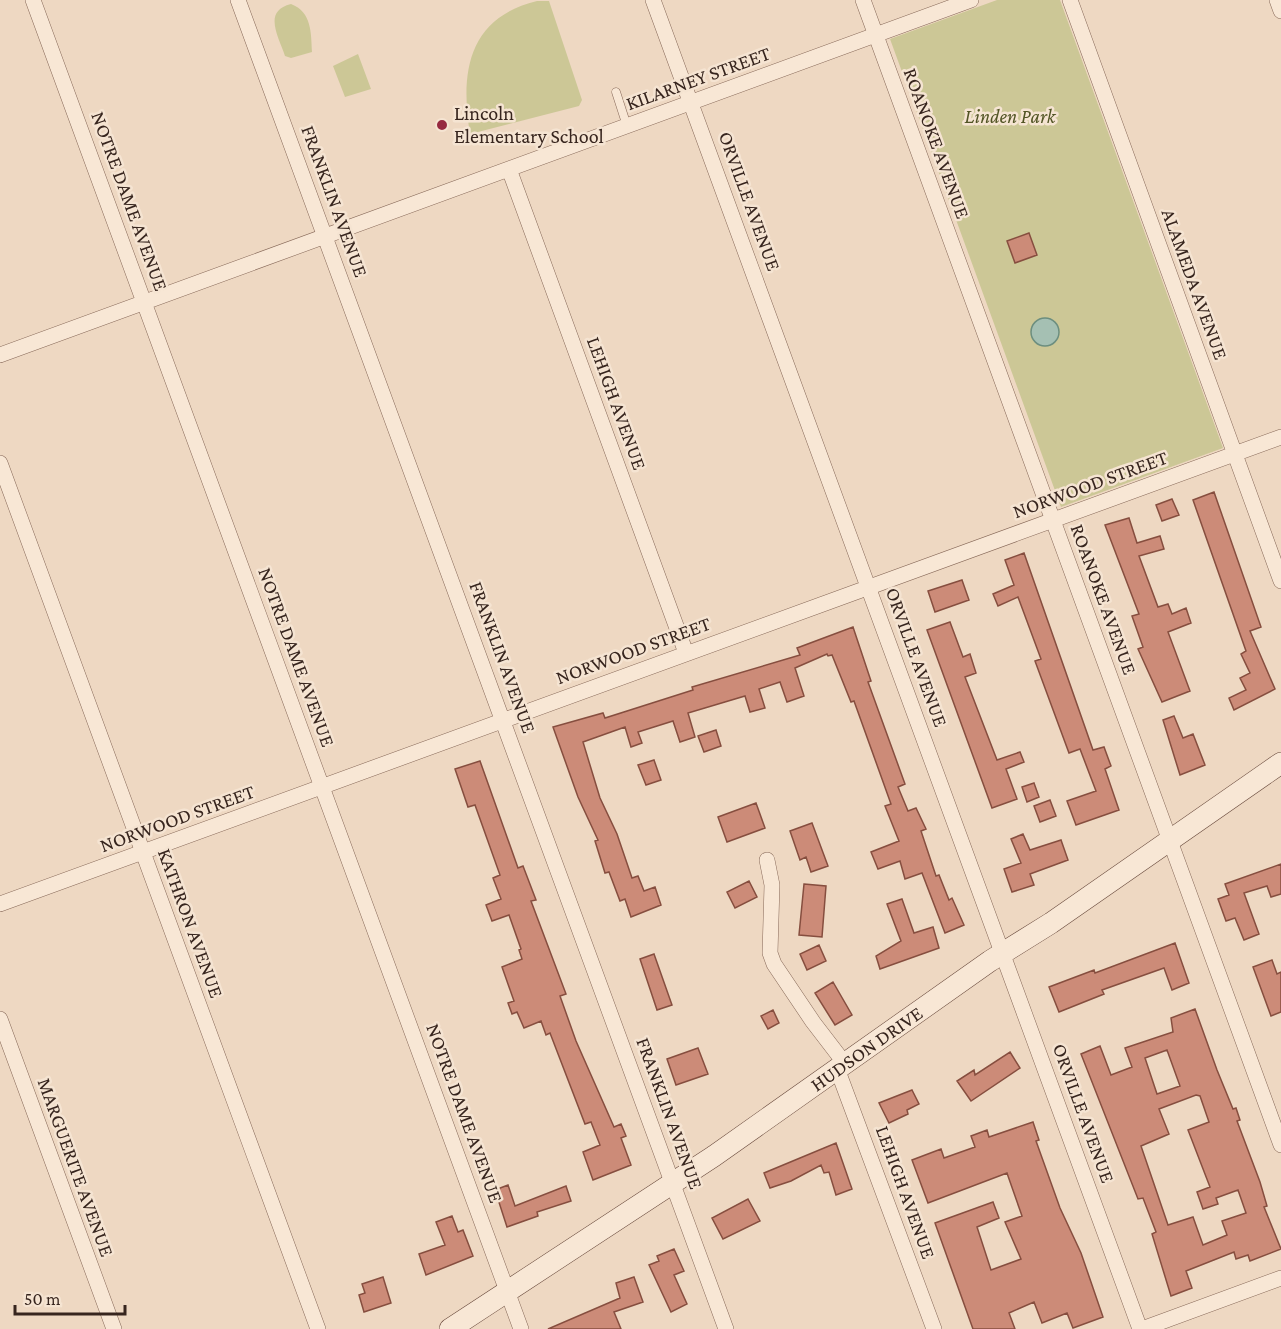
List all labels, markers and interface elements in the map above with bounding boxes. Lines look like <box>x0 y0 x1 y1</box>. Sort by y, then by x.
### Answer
street label: KILARNEY STREET <box>623 42 773 114</box>
street label: ROANOKE AVENUE <box>900 65 974 221</box>
place label: Lincoln Elementary School <box>454 102 604 148</box>
park label: Linden Park <box>965 105 1057 127</box>
street label: NOTRE DAME AVENUE <box>87 108 173 294</box>
marker: Lincoln Elementary School <box>435 118 449 132</box>
street label: FRANKLIN AVENUE <box>297 122 373 280</box>
street label: ORVILLE AVENUE <box>715 128 785 274</box>
street label: ALAMEDA AVENUE <box>1158 206 1233 362</box>
street label: LEHIGH AVENUE <box>583 334 651 473</box>
street label: NORWOOD STREET <box>1010 446 1170 522</box>
street label: ROANOKE AVENUE <box>1067 521 1141 677</box>
street label: NOTRE DAME AVENUE <box>254 564 340 750</box>
street label: FRANKLIN AVENUE <box>465 578 541 736</box>
street label: ORVILLE AVENUE <box>882 584 952 730</box>
street label: NORWOOD STREET <box>553 612 713 688</box>
street label: NORWOOD STREET <box>97 780 257 856</box>
street label: KATHRON AVENUE <box>154 845 228 1001</box>
street label: HUDSON DRIVE <box>806 1001 927 1095</box>
street label: NOTRE DAME AVENUE <box>422 1020 508 1206</box>
street label: FRANKLIN AVENUE <box>632 1034 708 1192</box>
street label: ORVILLE AVENUE <box>1049 1040 1119 1186</box>
street label: MARGUERITE AVENUE <box>33 1075 119 1259</box>
street label: LEHIGH AVENUE <box>872 1123 940 1262</box>
scale bar <box>15 1278 124 1316</box>
text: 50 m <box>24 1289 61 1309</box>

